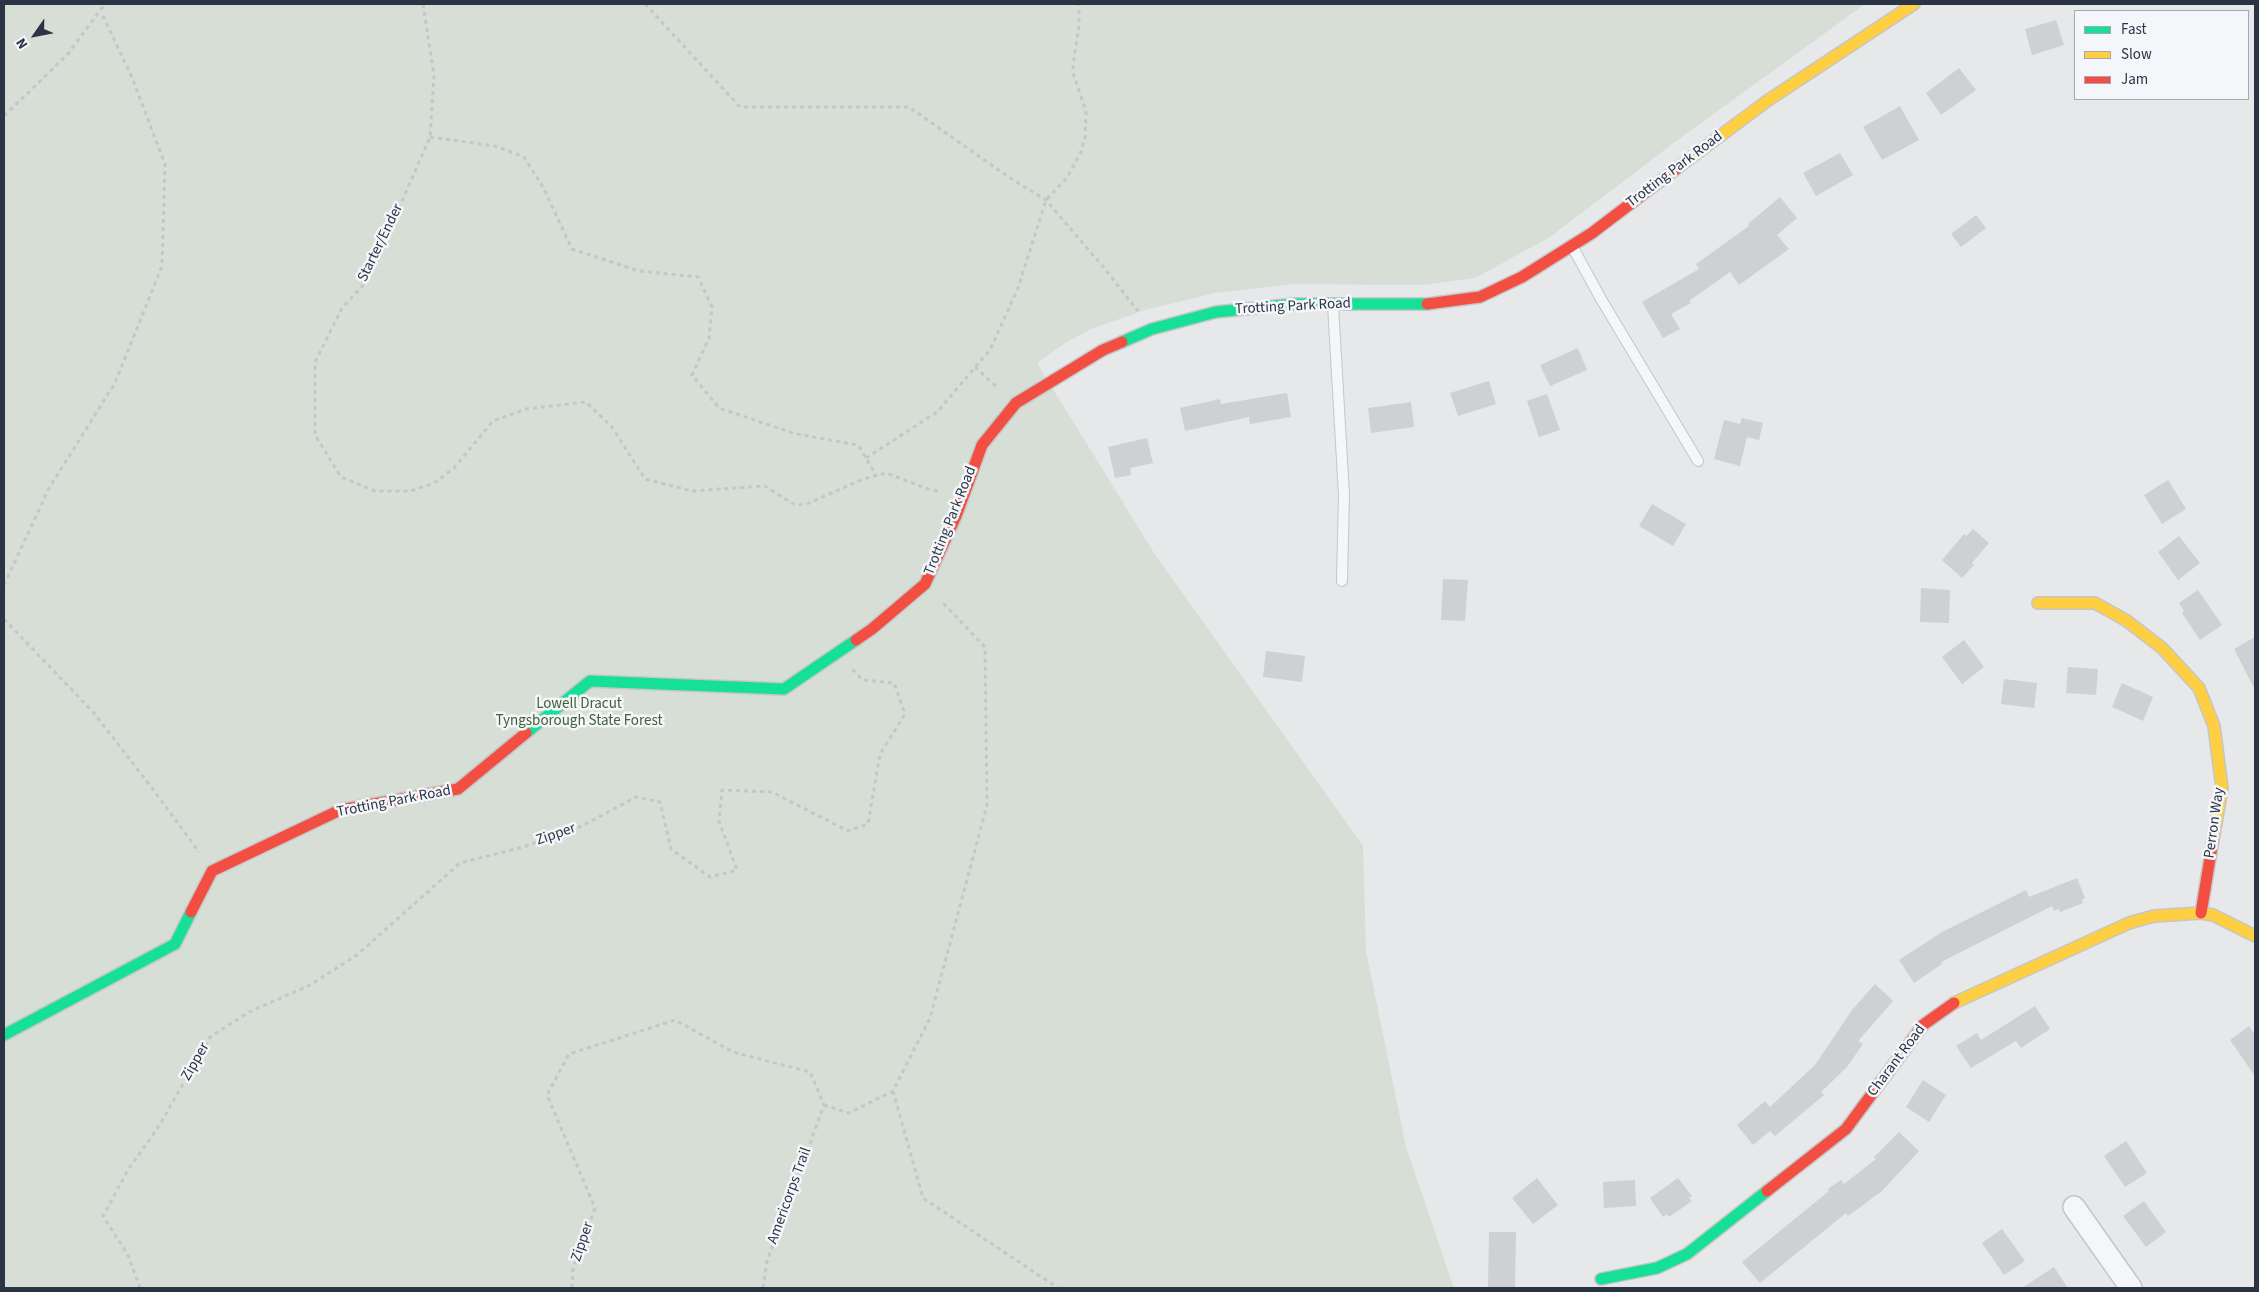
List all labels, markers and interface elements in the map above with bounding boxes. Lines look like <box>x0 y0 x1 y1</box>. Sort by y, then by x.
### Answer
north arrow <box>10 10 60 60</box>
legend <box>2074 10 2249 100</box>
text: Fast <box>2121 19 2147 40</box>
text: N <box>11 34 33 53</box>
text: Slow <box>2121 44 2152 65</box>
text: Jam <box>2121 69 2148 90</box>
street label: Trotting Park Road <box>1623 128 1727 212</box>
street label: Starter/Ender <box>354 201 408 285</box>
street label: Trotting Park Road <box>1235 295 1351 319</box>
street label: Trotting Park Road <box>921 464 981 578</box>
park label: Lowell Dracut Tyngsborough State Forest <box>495 696 663 731</box>
street label: Trotting Park Road <box>335 782 453 822</box>
street label: Perron Way <box>2201 786 2229 860</box>
street label: Zipper <box>534 820 578 850</box>
street label: Charant Road <box>1864 1022 1930 1100</box>
street label: Zipper <box>178 1040 214 1084</box>
street label: Americorps Trail <box>764 1145 816 1247</box>
street label: Zipper <box>568 1220 598 1264</box>

